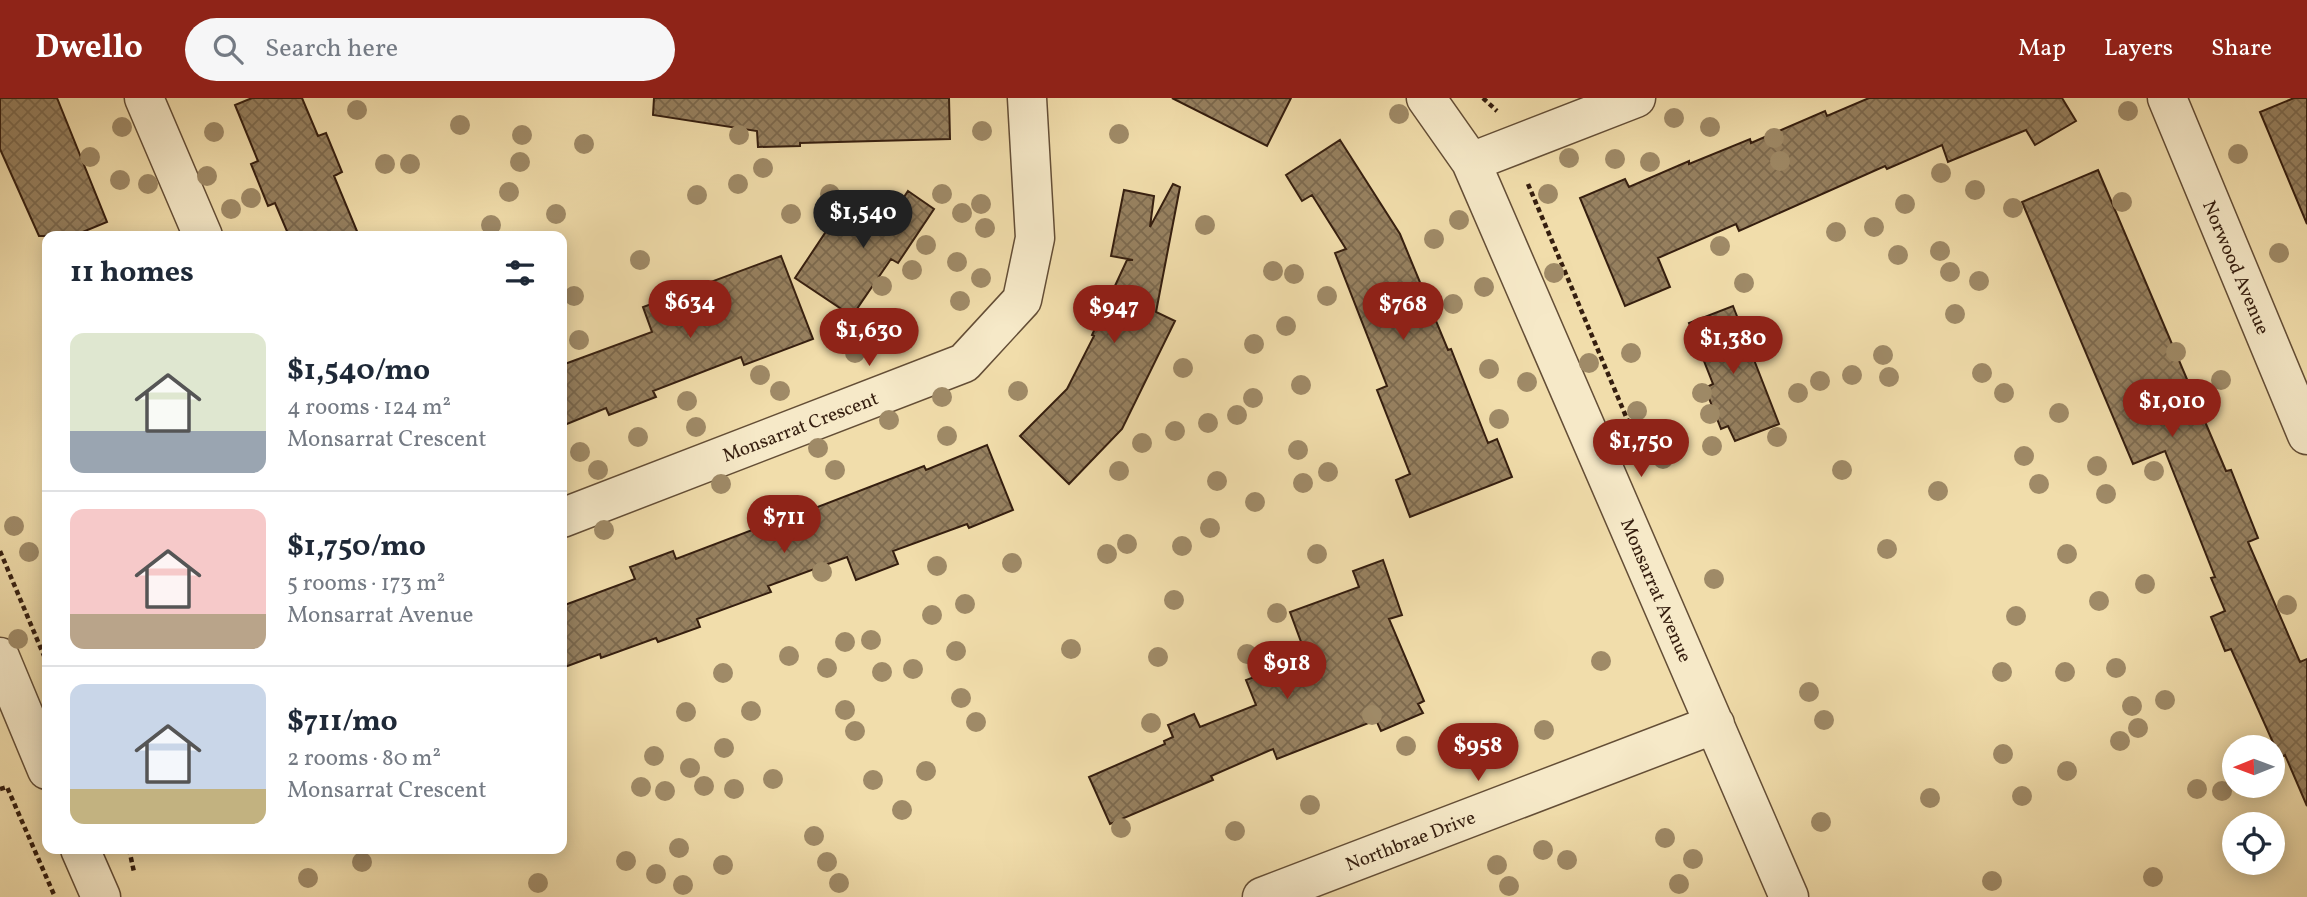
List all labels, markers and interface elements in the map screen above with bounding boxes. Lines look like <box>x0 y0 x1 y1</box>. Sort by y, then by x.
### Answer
search box <box>185 18 675 81</box>
text: Dwello <box>35 26 143 72</box>
icon: search <box>209 30 247 68</box>
text: Search here <box>265 31 398 67</box>
text: Map <box>2018 32 2066 66</box>
text: Layers <box>2104 32 2173 66</box>
text: Share <box>2211 32 2272 66</box>
pin: $1,540 <box>806 190 920 250</box>
text: $1,540 <box>829 197 897 229</box>
street label: Norwood Avenue <box>2195 197 2275 339</box>
text: 11 homes <box>70 252 194 294</box>
icon: filters <box>501 254 539 292</box>
pin: $634 <box>649 280 731 340</box>
pin: $768 <box>1362 282 1444 342</box>
pin: $947 <box>1073 286 1155 345</box>
text: $634 <box>665 287 716 319</box>
text: $768 <box>1379 289 1427 321</box>
text: $947 <box>1089 292 1139 324</box>
pin: $1,630 <box>812 308 926 368</box>
text: $1,630 <box>836 315 902 347</box>
pin: $1,380 <box>1676 316 1790 376</box>
text: $1,380 <box>1700 323 1766 355</box>
text: $1,540/mo <box>287 350 430 392</box>
icon: home <box>126 361 210 445</box>
pin: $1,010 <box>2115 380 2229 439</box>
street label: Monsarrat Crescent <box>719 386 883 470</box>
text: $1,010 <box>2139 386 2205 418</box>
text: 4 rooms · 124 m² <box>287 392 451 424</box>
pin: $1,750 <box>1584 420 1698 479</box>
text: Monsarrat Crescent <box>287 424 487 456</box>
text: $1,750 <box>1609 426 1673 458</box>
pin: $711 <box>743 496 825 555</box>
text: $711 <box>763 502 805 534</box>
street label: Monsarrat Avenue <box>1613 515 1697 667</box>
text: $1,750/mo <box>287 526 426 568</box>
icon: home <box>126 537 210 621</box>
text: 5 rooms · 173 m² <box>287 568 445 600</box>
text: Monsarrat Avenue <box>287 600 474 632</box>
pin: $918 <box>1246 642 1328 701</box>
text: $918 <box>1263 648 1311 680</box>
text: $711/mo <box>287 701 398 743</box>
icon: home <box>126 712 210 796</box>
pin: $958 <box>1437 724 1519 783</box>
text: $958 <box>1453 730 1503 762</box>
north arrow <box>2222 735 2286 798</box>
map controls <box>2222 735 2285 875</box>
text: 2 rooms · 80 m² <box>287 743 441 775</box>
text: Monsarrat Crescent <box>287 775 487 807</box>
street label: Northbrae Drive <box>1342 805 1479 879</box>
button: locate <box>2222 812 2285 875</box>

